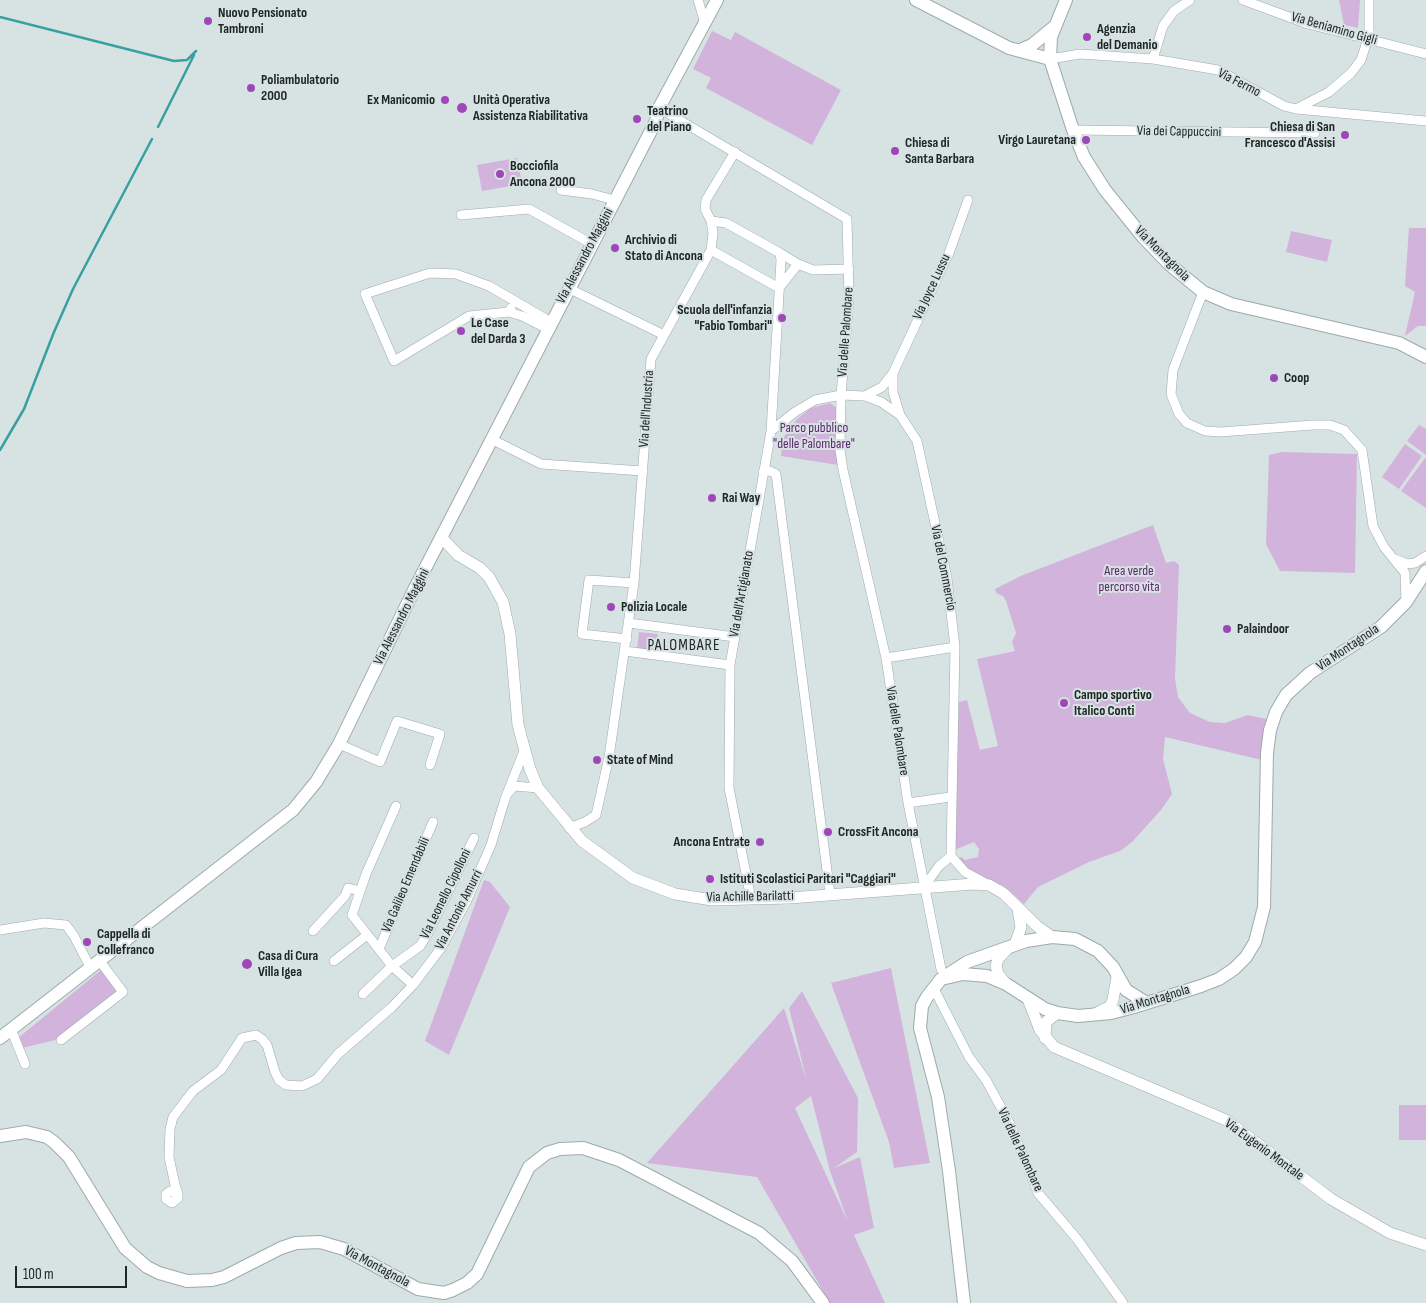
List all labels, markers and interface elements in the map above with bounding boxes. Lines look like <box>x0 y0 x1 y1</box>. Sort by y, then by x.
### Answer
place label: Nuovo Pensionato Tambroni <box>218 5 307 38</box>
street label: Via Beniamino Gigli <box>1289 9 1379 49</box>
marker: Nuovo Pensionato Tambroni <box>202 15 214 27</box>
place label: Agenzia del Demanio <box>1097 21 1158 54</box>
marker: Agenzia del Demanio <box>1081 31 1093 43</box>
street label: Via Fermo <box>1215 65 1263 101</box>
place label: Poliambulatorio 2000 <box>261 72 339 104</box>
marker: Poliambulatorio 2000 <box>245 82 257 94</box>
place label: Ex Manicomio <box>367 92 435 108</box>
place label: Unità Operativa Assistenza Riabilitativa <box>473 92 588 124</box>
marker: Ex Manicomio <box>439 94 451 106</box>
marker: Unità Operativa Assistenza Riabilitativa <box>455 101 469 115</box>
place label: Teatrino del Piano <box>647 103 691 136</box>
marker: Teatrino del Piano <box>631 113 643 125</box>
place label: Chiesa di San Francesco d'Assisi <box>1245 119 1335 152</box>
street label: Via dei Cappuccini <box>1137 123 1221 141</box>
marker: Chiesa di San Francesco d'Assisi <box>1339 129 1351 141</box>
place label: Virgo Lauretana <box>998 132 1076 148</box>
marker: Virgo Lauretana <box>1080 134 1092 146</box>
place label: Chiesa di Santa Barbara <box>905 135 974 168</box>
marker: Chiesa di Santa Barbara <box>889 145 901 157</box>
place label: Bocciofila Ancona 2000 <box>510 158 575 190</box>
marker: Bocciofila Ancona 2000 <box>494 168 506 180</box>
street label: Via Alessandro Maggini <box>553 205 617 307</box>
street label: Via Montagnola <box>1131 223 1193 285</box>
place label: Archivio di Stato di Ancona <box>625 232 703 264</box>
marker: Archivio di Stato di Ancona <box>609 242 621 254</box>
street label: Via Joyce Lussu <box>909 251 955 323</box>
street label: Via delle Palombare <box>834 286 858 378</box>
place label: Scuola dell'infanzia "Fabio Tombari" <box>677 302 772 334</box>
marker: Scuola dell'infanzia "Fabio Tombari" <box>776 312 788 324</box>
place label: Le Case del Darda 3 <box>471 315 525 348</box>
marker: Le Case del Darda 3 <box>455 325 467 337</box>
street label: Via dell'Industria <box>636 370 658 448</box>
place label: Coop <box>1284 370 1309 386</box>
marker: Coop <box>1268 372 1280 384</box>
park label: Parco pubblico "delle Palombare" <box>773 420 855 452</box>
place label: Rai Way <box>722 490 760 506</box>
marker: Rai Way <box>706 492 718 504</box>
street label: Via del Commercio <box>926 524 960 612</box>
street label: Via dell'Artigianato <box>726 549 758 639</box>
park label: Area verde percorso vita <box>1098 563 1160 596</box>
street label: Via Alessandro Maggini <box>370 566 434 668</box>
place label: Polizia Locale <box>621 599 687 615</box>
marker: Polizia Locale <box>605 601 617 613</box>
place label: Palaindoor <box>1237 621 1289 637</box>
street label: Via Montagnola <box>1314 621 1382 675</box>
marker: Palaindoor <box>1221 623 1233 635</box>
district label: PALOMBARE <box>646 636 722 656</box>
street label: Via delle Palombare <box>882 685 912 777</box>
place label: Campo sportivo Italico Conti <box>1074 687 1152 720</box>
marker: Campo sportivo Italico Conti <box>1058 697 1070 709</box>
place label: State of Mind <box>607 752 673 768</box>
marker: State of Mind <box>591 754 603 766</box>
place label: CrossFit Ancona <box>838 824 919 840</box>
marker: CrossFit Ancona <box>822 826 834 838</box>
place label: Ancona Entrate <box>673 834 750 850</box>
street label: Via Galileo Emendabili <box>378 835 434 935</box>
marker: Ancona Entrate <box>754 836 766 848</box>
street label: Via Leonello Cipolloni <box>417 846 475 942</box>
street label: Via Antonio Amurri <box>432 867 486 953</box>
place label: Istituti Scolastici Paritari "Caggiari" <box>720 871 896 887</box>
marker: Istituti Scolastici Paritari "Caggiari" <box>704 873 716 885</box>
street label: Via Achille Barilatti <box>706 888 794 906</box>
place label: Cappella di Collefranco <box>97 926 154 959</box>
marker: Cappella di Collefranco <box>81 936 93 948</box>
place label: Casa di Cura Villa Igea <box>258 948 318 980</box>
marker: Casa di Cura Villa Igea <box>240 957 254 971</box>
street label: Via Montagnola <box>1118 981 1192 1019</box>
street label: Via delle Palombare <box>993 1106 1047 1194</box>
street label: Via Eugenio Montale <box>1221 1116 1307 1184</box>
street label: Via Montagnola <box>341 1243 413 1291</box>
scale bar <box>18 1256 130 1288</box>
text: 100 m <box>23 1265 54 1284</box>

